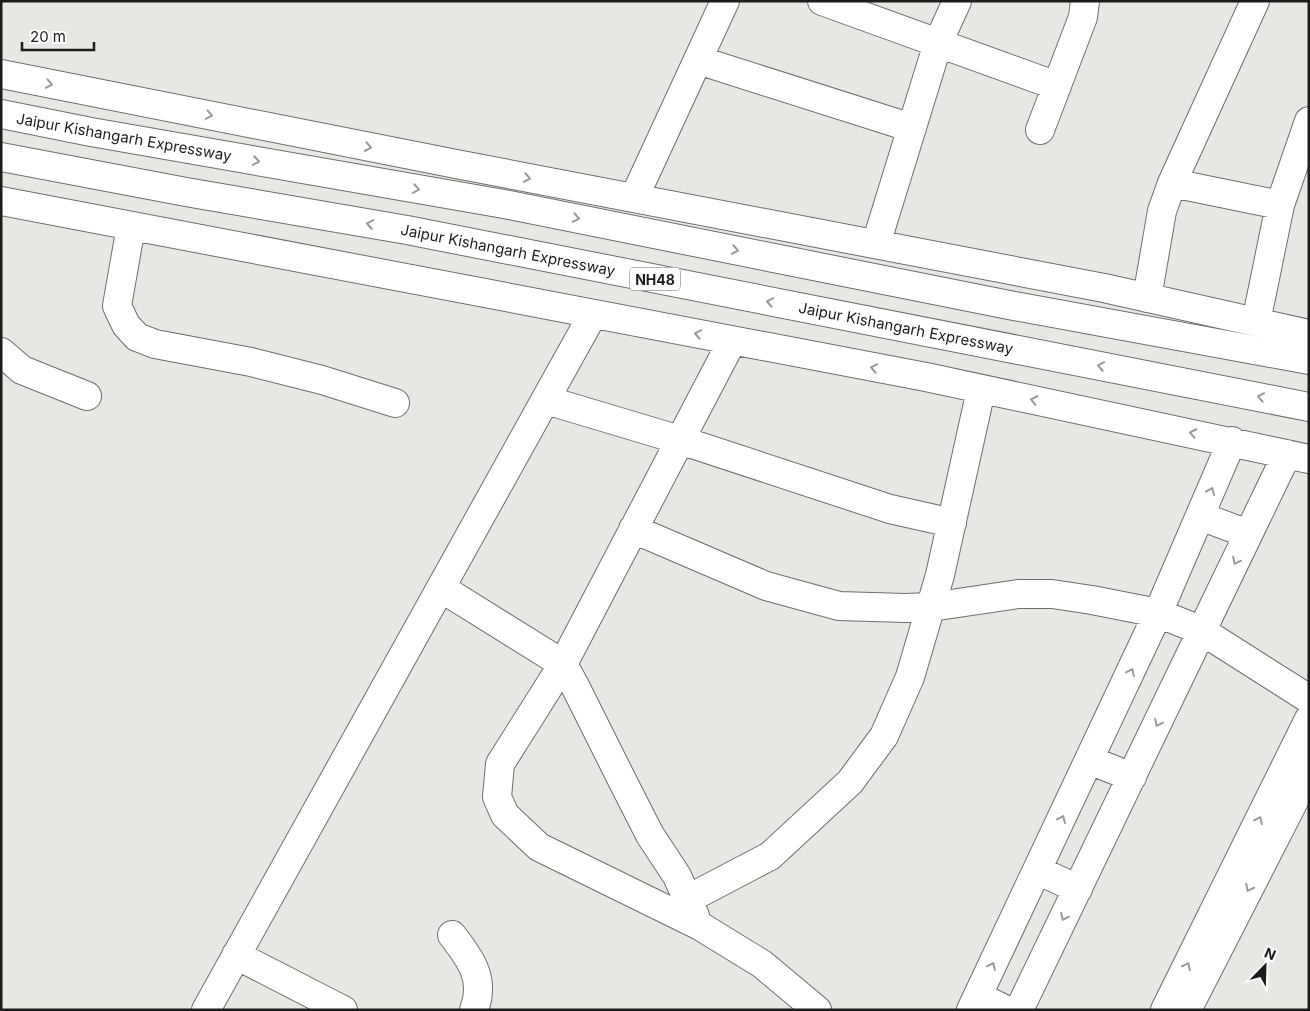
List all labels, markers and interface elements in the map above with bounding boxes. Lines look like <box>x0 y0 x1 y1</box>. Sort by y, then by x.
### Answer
scale bar <box>22 20 95 52</box>
text: 20 m <box>30 27 66 46</box>
one-way arrow <box>45 78 53 89</box>
street label: Jaipur Kishangarh Expressway <box>15 109 234 165</box>
one-way arrow <box>204 110 213 120</box>
one-way arrow <box>364 141 372 151</box>
one-way arrow <box>251 155 260 165</box>
one-way arrow <box>523 172 532 182</box>
one-way arrow <box>411 183 420 193</box>
one-way arrow <box>571 213 580 223</box>
one-way arrow <box>366 219 375 229</box>
street label: Jaipur Kishangarh Expressway <box>399 220 618 280</box>
one-way arrow <box>730 245 739 255</box>
road number: NH48 <box>630 268 680 290</box>
one-way arrow <box>766 297 775 308</box>
street label: Jaipur Kishangarh Expressway <box>797 298 1016 358</box>
one-way arrow <box>693 330 702 340</box>
one-way arrow <box>1097 362 1106 372</box>
one-way arrow <box>870 363 879 373</box>
one-way arrow <box>1256 393 1265 403</box>
one-way arrow <box>1029 396 1038 406</box>
one-way arrow <box>1188 428 1197 439</box>
one-way arrow <box>1204 487 1215 496</box>
one-way arrow <box>1232 556 1242 565</box>
one-way arrow <box>1124 668 1135 677</box>
one-way arrow <box>1154 718 1164 727</box>
one-way arrow <box>1055 815 1066 824</box>
one-way arrow <box>1253 817 1263 826</box>
one-way arrow <box>1245 883 1255 892</box>
one-way arrow <box>1061 911 1071 920</box>
north arrow <box>1240 941 1290 991</box>
text: N <box>1262 944 1279 963</box>
one-way arrow <box>986 962 996 971</box>
one-way arrow <box>1181 962 1191 971</box>

